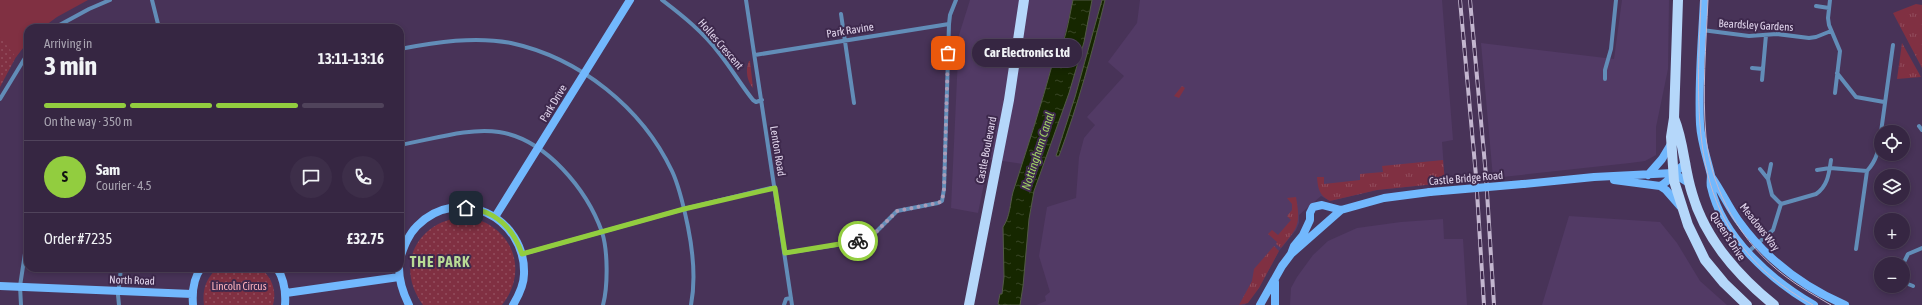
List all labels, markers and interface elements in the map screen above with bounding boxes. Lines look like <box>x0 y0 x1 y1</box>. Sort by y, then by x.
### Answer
street label: Holles Crescent <box>696 17 746 71</box>
street label: Beardsley Gardens <box>1718 17 1794 33</box>
street label: Park Ravine <box>825 20 875 40</box>
text: Arriving in <box>44 36 92 51</box>
pin <box>931 36 965 70</box>
callout: Car Electronics Ltd <box>972 39 1082 67</box>
icon: bag <box>937 42 959 64</box>
text: Car Electronics Ltd <box>984 45 1070 60</box>
text: 13:11–13:16 <box>318 50 384 67</box>
text: 3 min <box>44 51 97 81</box>
street label: Park Drive <box>537 82 569 124</box>
water label: Nottingham Canal <box>1019 110 1057 192</box>
text: On the way · 350 m <box>44 114 132 129</box>
street label: Castle Boulevard <box>974 116 998 184</box>
street label: Lenton Road <box>768 125 788 177</box>
map controls <box>1874 125 1910 293</box>
button: locate <box>1874 125 1910 161</box>
button: chat <box>290 156 332 198</box>
button: phone <box>342 156 384 198</box>
text: Sam <box>96 161 120 178</box>
text: S <box>62 168 68 185</box>
street label: Castle Bridge Road <box>1428 169 1504 187</box>
button: layers <box>1874 169 1910 205</box>
text: Courier · 4.5 <box>96 178 152 193</box>
pin <box>449 191 483 225</box>
icon: home <box>455 197 477 219</box>
street label: Meadows Way <box>1738 201 1783 254</box>
street label: Queen's Drive <box>1708 210 1748 262</box>
button: + <box>1874 213 1910 249</box>
courier <box>838 221 878 261</box>
text: Order #7235 <box>44 230 112 247</box>
text: £32.75 <box>347 230 384 247</box>
icon: bike <box>847 230 869 252</box>
district label: THE PARK <box>410 253 470 270</box>
button: − <box>1874 257 1910 293</box>
street label: North Road <box>109 273 155 287</box>
park label: Lincoln Circus <box>211 280 267 292</box>

